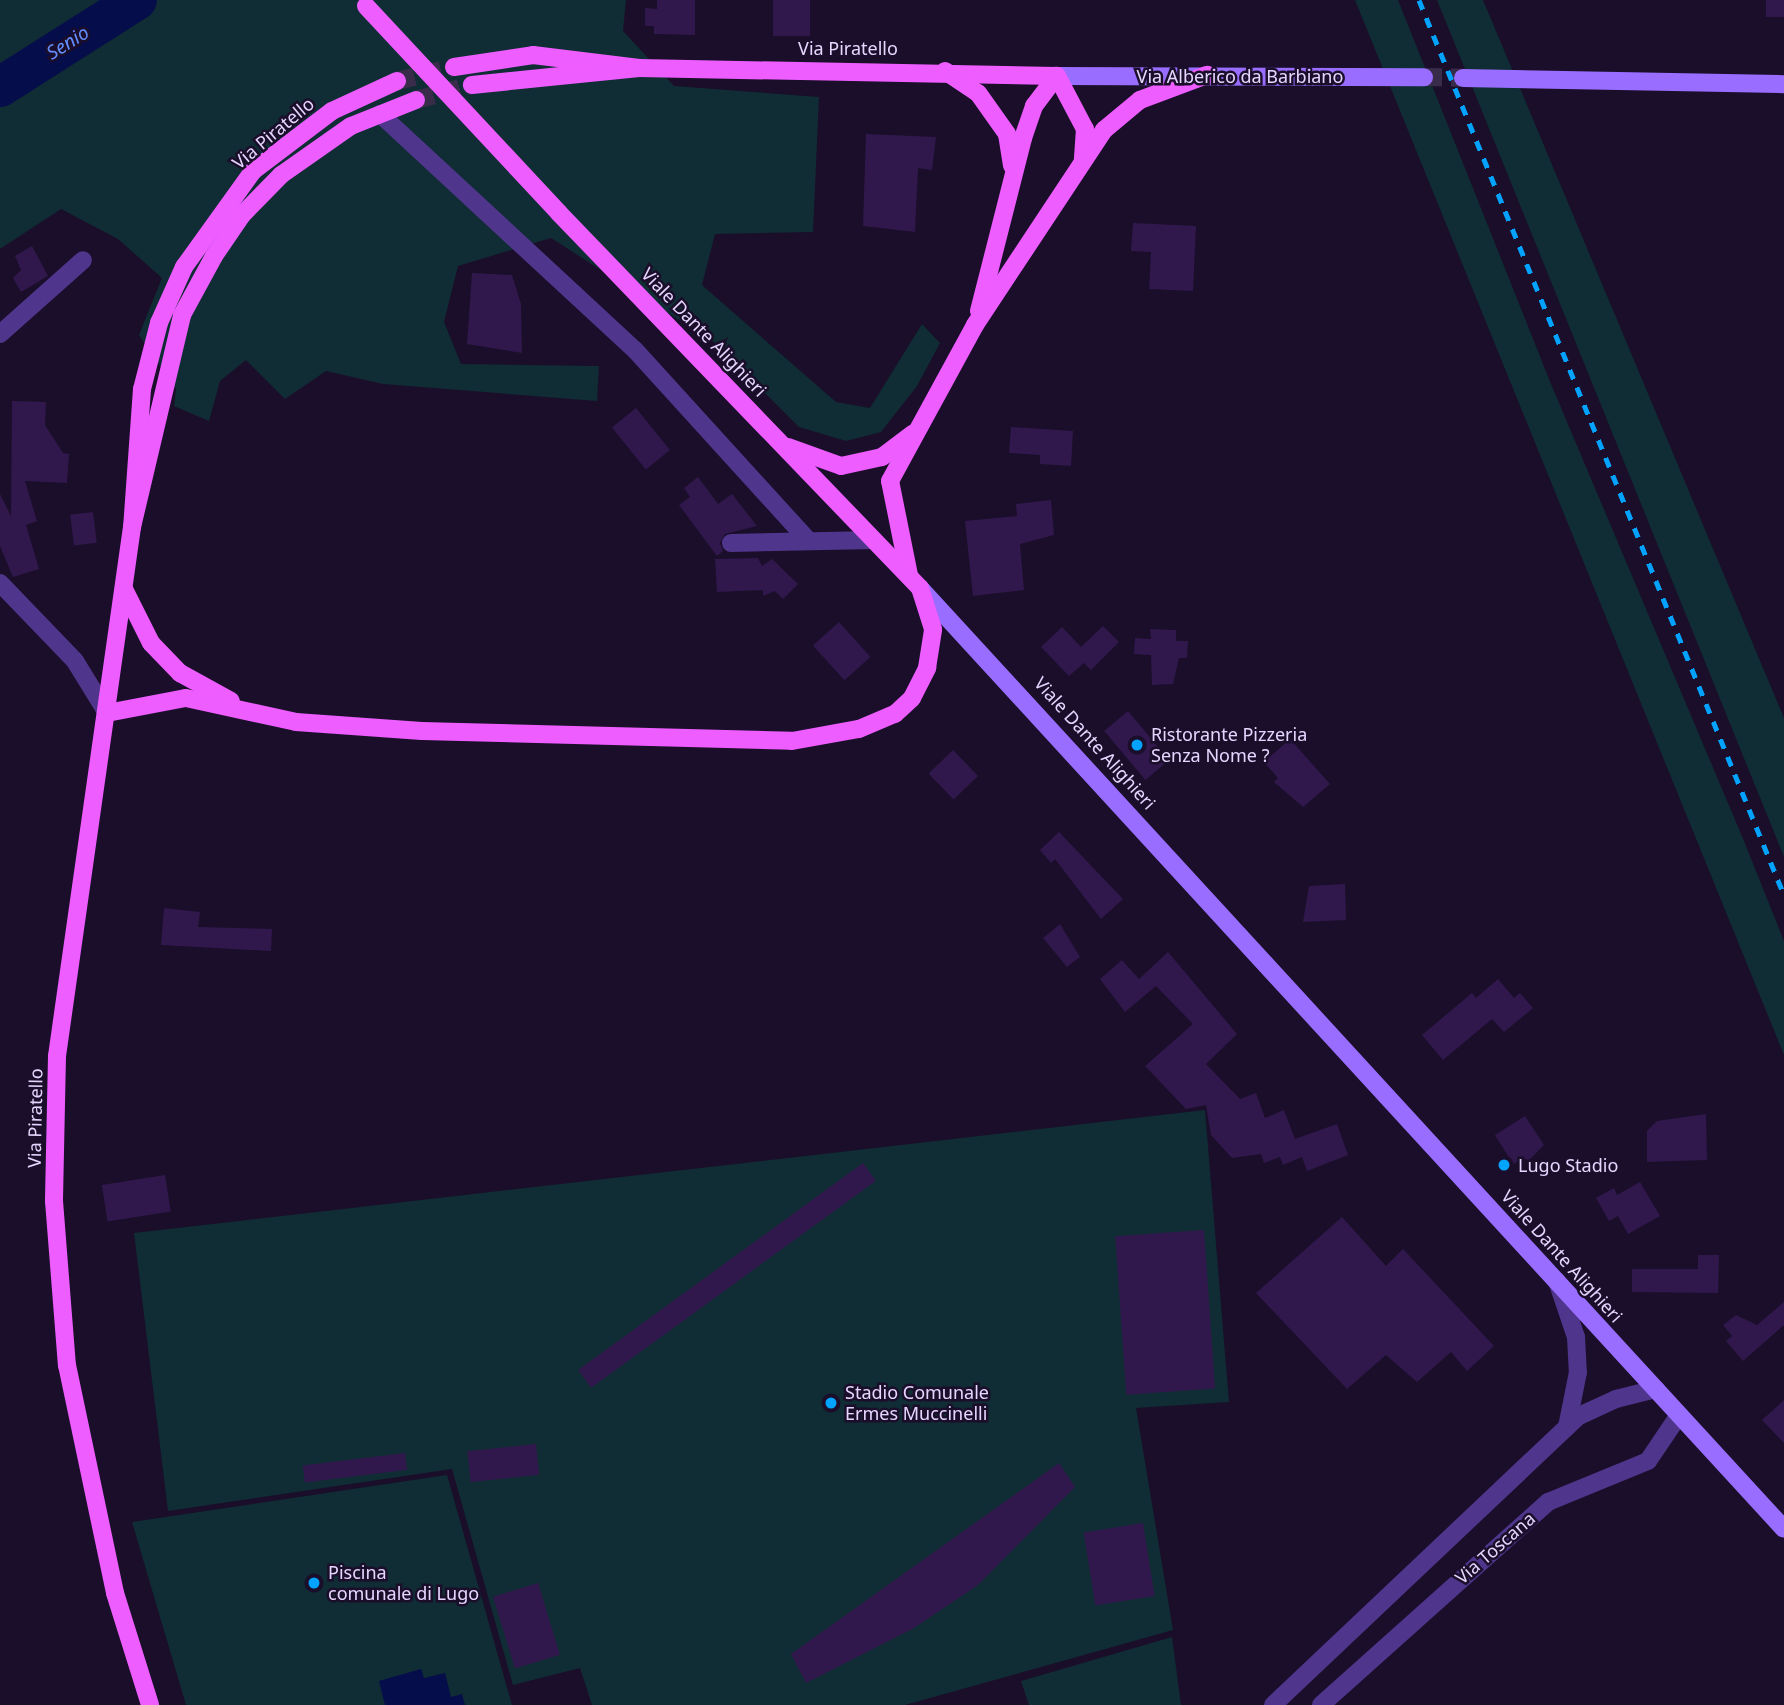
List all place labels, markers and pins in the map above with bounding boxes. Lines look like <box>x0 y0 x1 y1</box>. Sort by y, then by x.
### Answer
place label: Ristorante Pizzeria Senza Nome ? <box>1151 724 1307 766</box>
marker: Ristorante Pizzeria Senza Nome ? <box>1129 737 1145 753</box>
place label: Lugo Stadio <box>1518 1154 1618 1176</box>
marker: Lugo Stadio <box>1496 1157 1512 1173</box>
place label: Stadio Comunale Ermes Muccinelli <box>845 1382 989 1424</box>
marker: Stadio Comunale Ermes Muccinelli <box>823 1395 839 1411</box>
place label: Piscina comunale di Lugo <box>328 1562 479 1604</box>
marker: Piscina comunale di Lugo <box>306 1575 322 1591</box>

